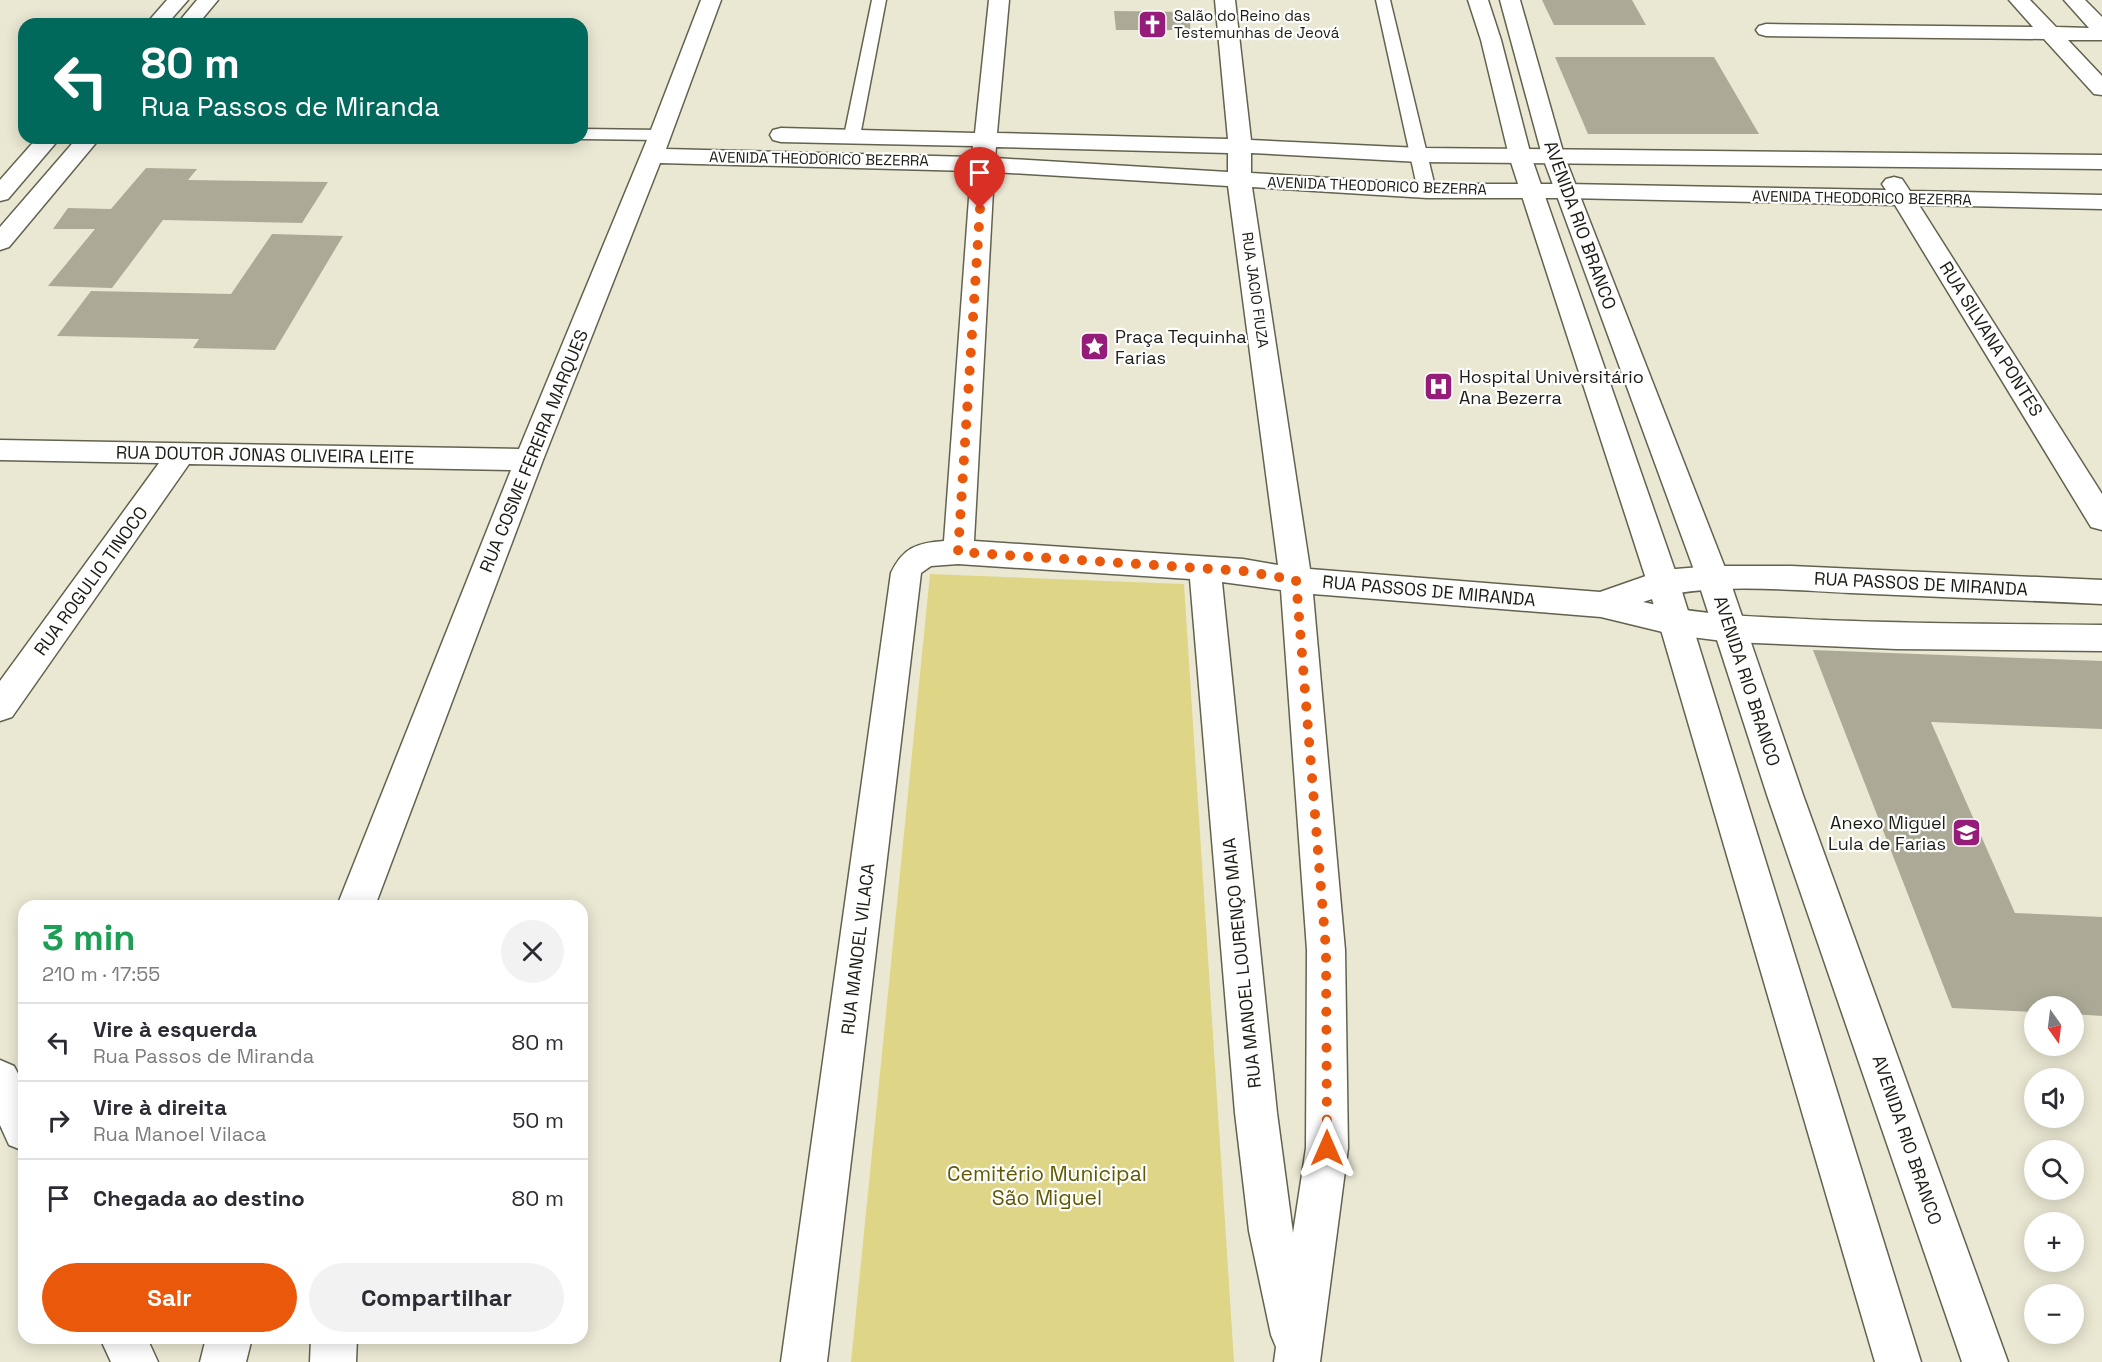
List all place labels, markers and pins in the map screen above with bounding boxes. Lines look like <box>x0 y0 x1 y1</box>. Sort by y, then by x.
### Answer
place label: Salão do Reino das Testemunhas de Jeová <box>1174 6 1340 42</box>
church icon: Salão do Reino das Testemunhas de Jeová <box>1137 9 1169 41</box>
pin <box>954 147 1005 209</box>
place label: Praça Tequinha Farias <box>1115 325 1247 369</box>
place icon: Praça Tequinha Farias <box>1078 331 1110 363</box>
place label: Hospital Universitário Ana Bezerra <box>1459 365 1644 409</box>
hospital icon: Hospital Universitário Ana Bezerra <box>1422 371 1454 403</box>
place label: Anexo Miguel Lula de Farias <box>1828 811 1946 855</box>
school or university icon: Anexo Miguel Lula de Farias <box>1951 817 1983 849</box>

